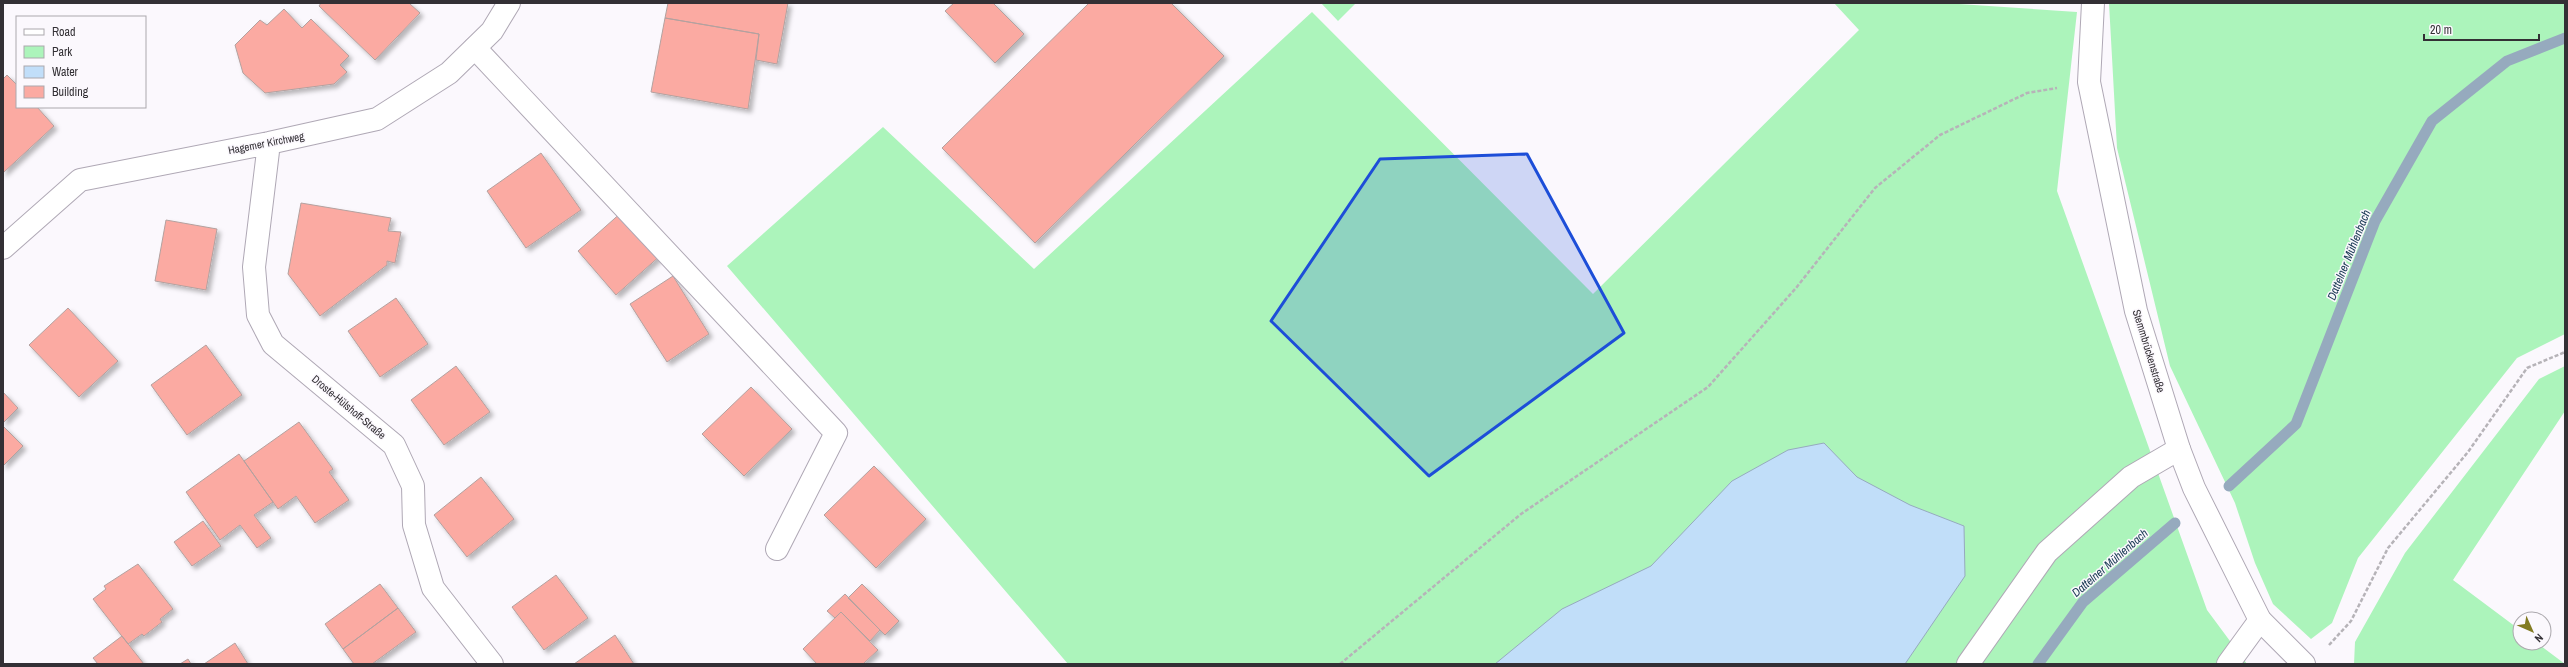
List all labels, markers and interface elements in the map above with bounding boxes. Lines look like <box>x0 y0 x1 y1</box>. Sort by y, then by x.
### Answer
legend <box>16 16 146 108</box>
scale bar <box>2424 16 2539 42</box>
text: 20 m <box>2430 22 2452 38</box>
text: Road <box>52 24 76 40</box>
text: Park <box>52 44 72 60</box>
text: Water <box>52 64 79 80</box>
text: Building <box>52 84 89 100</box>
street label: Hagemer Kirchweg <box>227 129 305 157</box>
water label: Dattelner Mühlenbach <box>2324 207 2374 303</box>
street label: Stemmbrückenstraße <box>2130 308 2168 394</box>
street label: Droste-Hülshoff-Straße <box>309 372 389 442</box>
water label: Dattelner Mühlenbach <box>2068 525 2152 601</box>
north arrow <box>2512 611 2552 651</box>
text: N <box>2532 631 2546 645</box>

